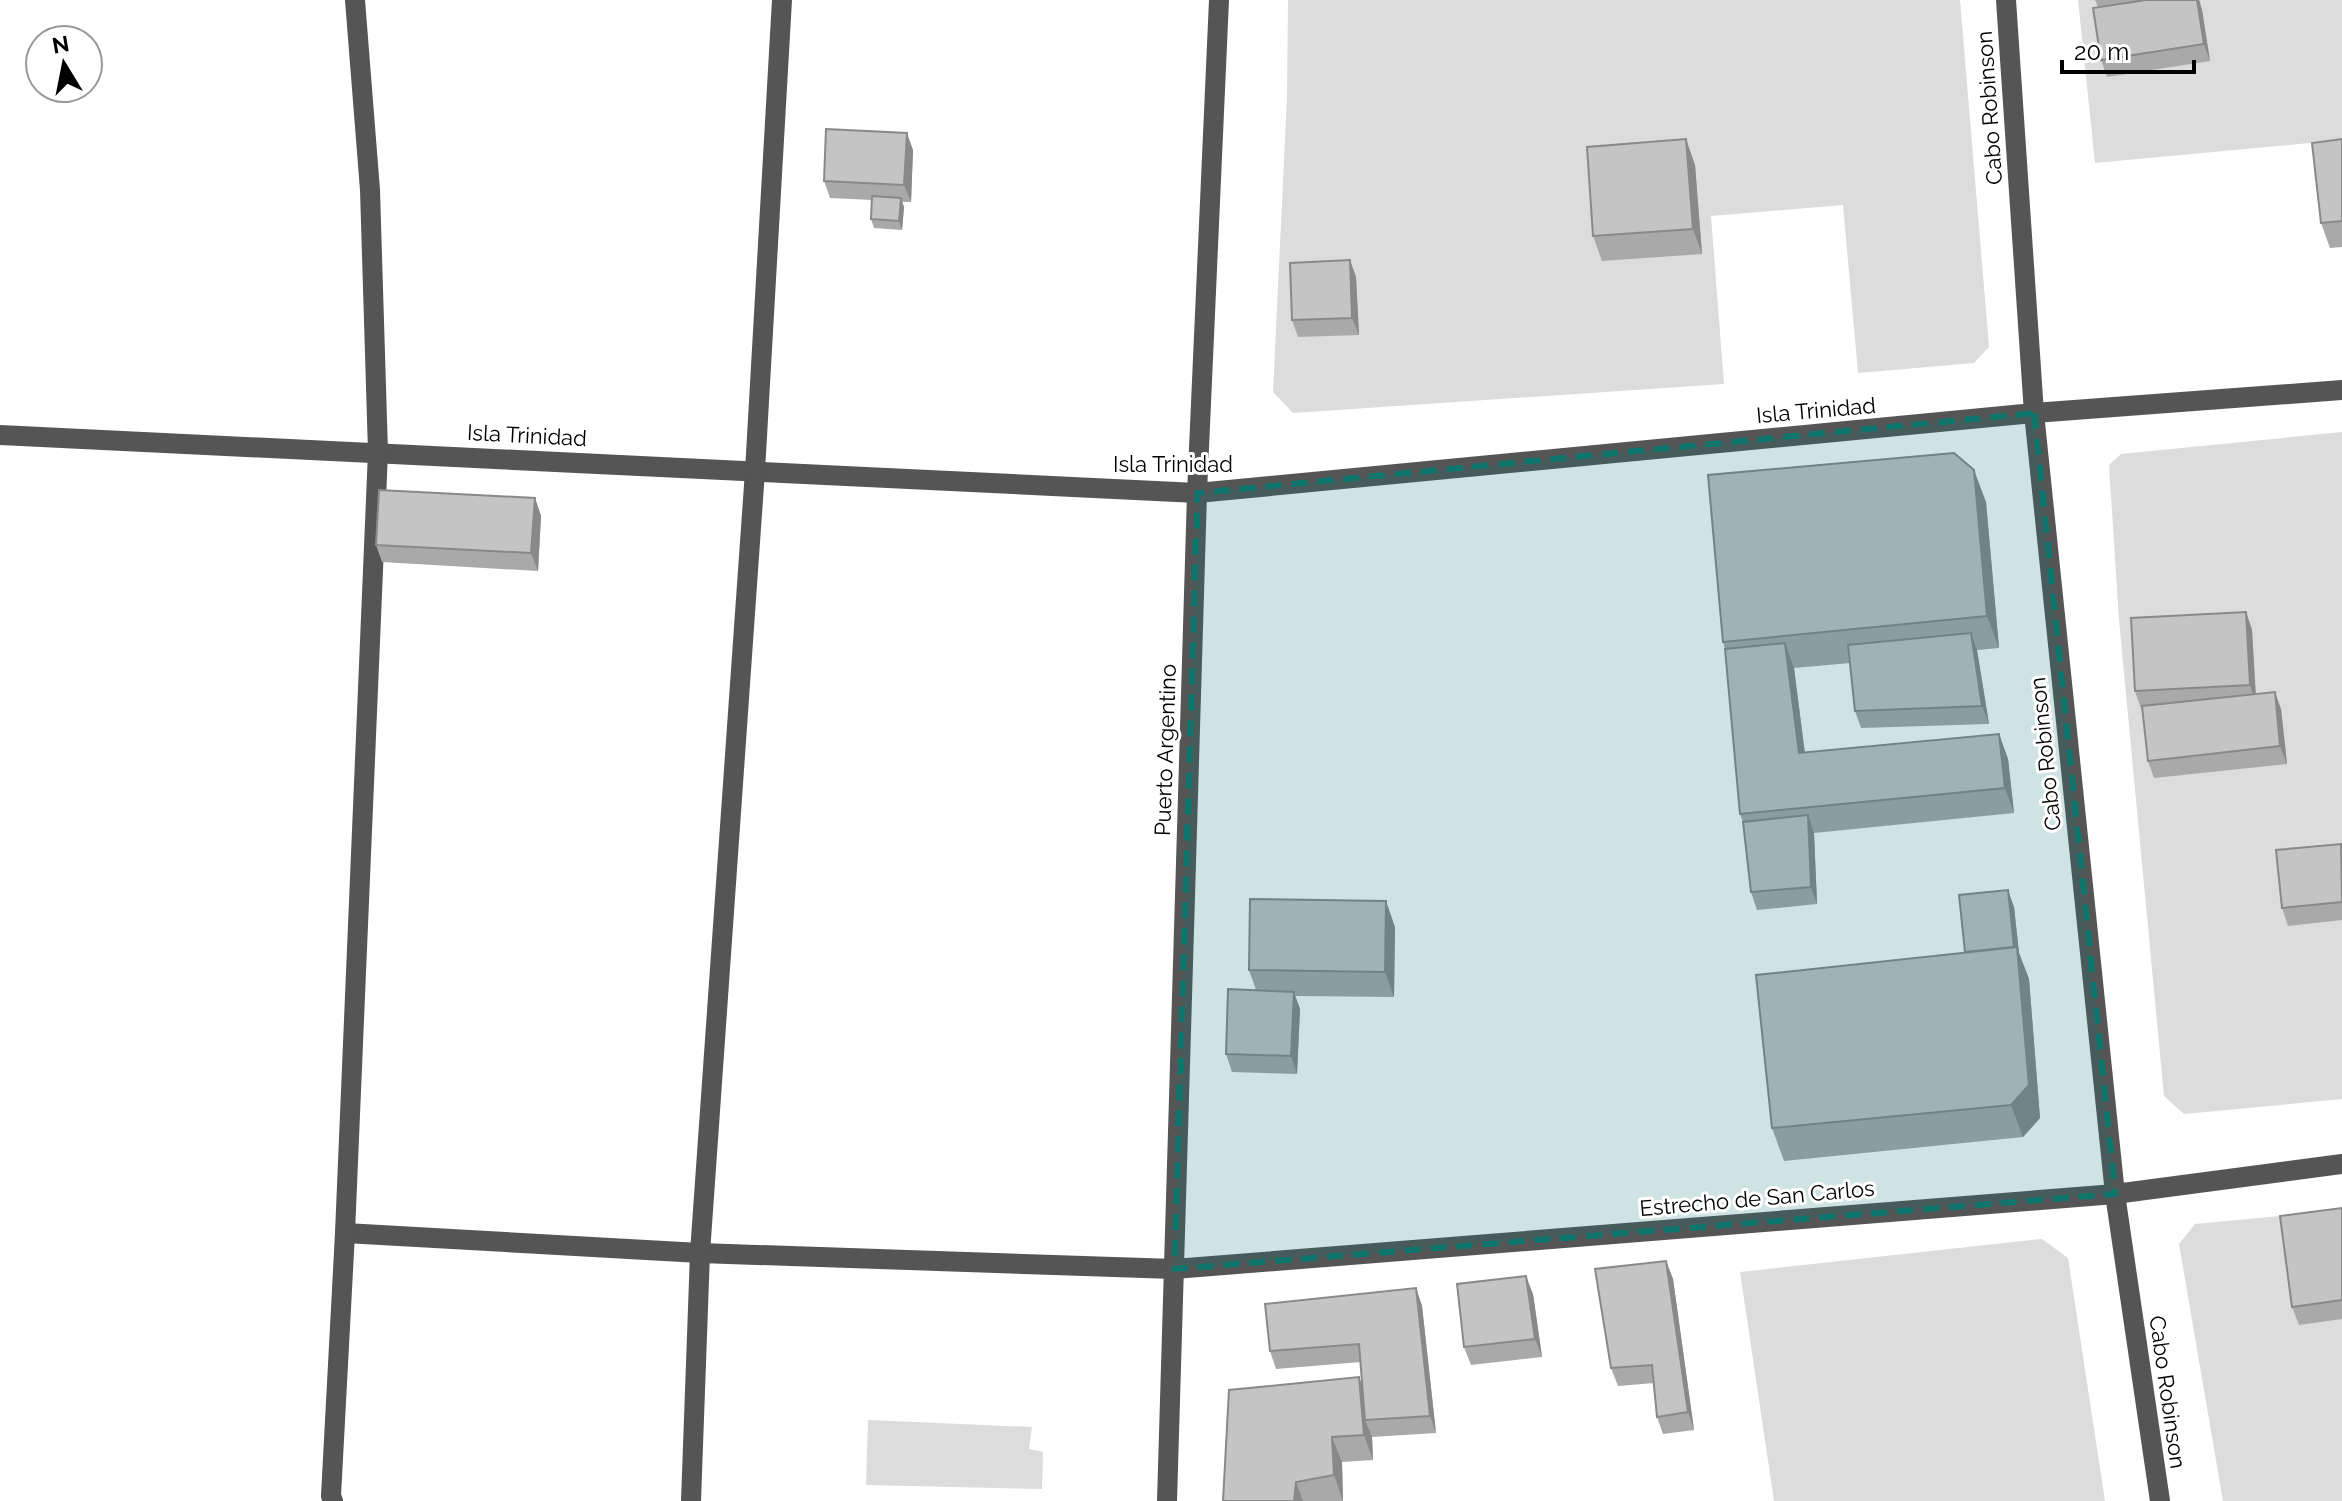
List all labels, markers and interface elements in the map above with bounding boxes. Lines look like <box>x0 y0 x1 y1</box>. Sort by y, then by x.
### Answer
north arrow <box>24 24 104 104</box>
scale bar <box>2062 24 2194 74</box>
text: N <box>50 30 71 59</box>
street label: Cabo Robinson <box>1971 30 2007 186</box>
text: 20 m <box>2074 37 2129 66</box>
street label: Isla Trinidad <box>1755 392 1877 428</box>
street label: Isla Trinidad <box>466 419 588 451</box>
street label: Isla Trinidad <box>1113 451 1233 477</box>
street label: Puerto Argentino <box>1149 664 1181 836</box>
street label: Cabo Robinson <box>2024 676 2066 832</box>
street label: Estrecho de San Carlos <box>1638 1175 1876 1221</box>
street label: Cabo Robinson <box>2144 1314 2192 1470</box>

